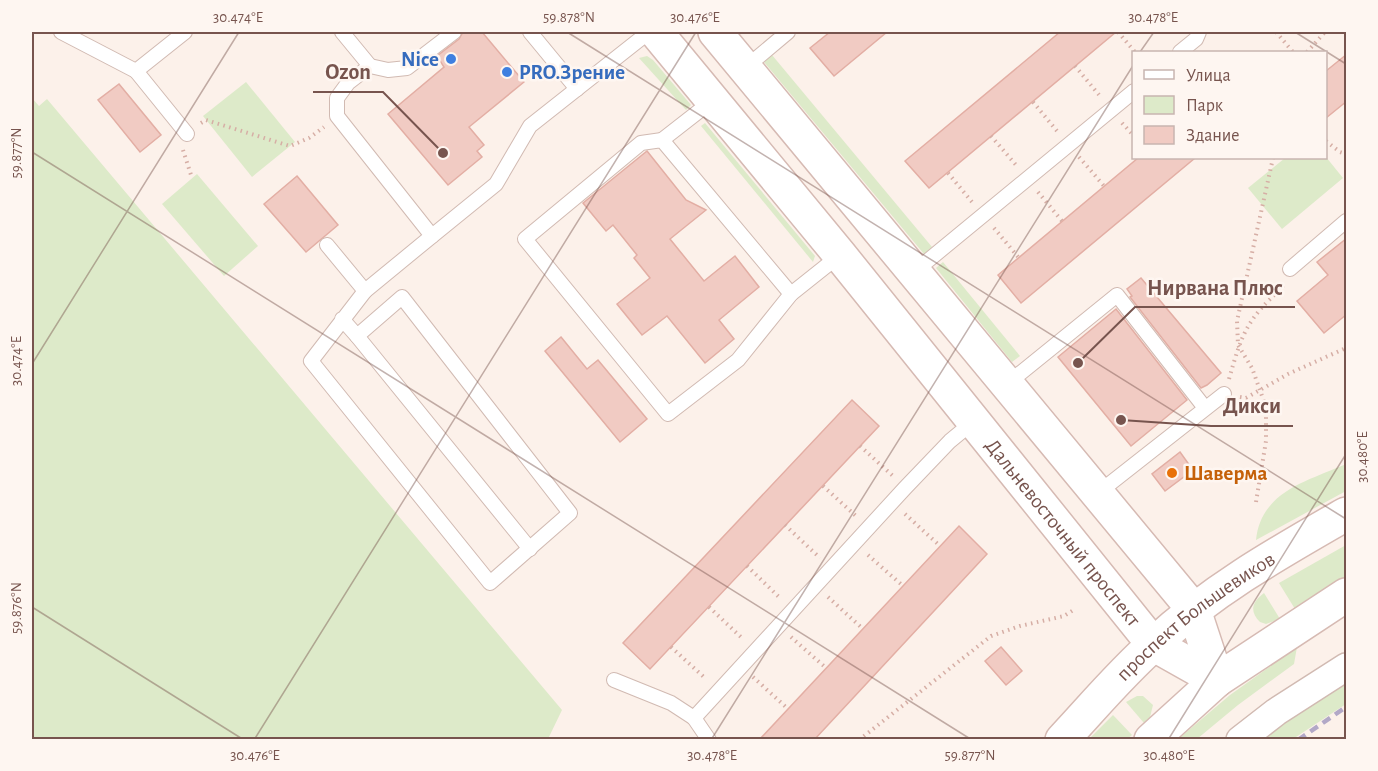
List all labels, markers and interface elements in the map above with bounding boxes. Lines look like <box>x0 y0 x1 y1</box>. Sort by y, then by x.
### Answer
text: 30.474°E <box>213 10 263 25</box>
text: 59.878°N <box>543 10 595 25</box>
text: 30.476°E <box>670 10 720 25</box>
text: 30.478°E <box>1128 10 1178 25</box>
place label: Nice <box>401 49 439 70</box>
legend <box>1132 51 1327 159</box>
callout: Ozon <box>313 52 383 92</box>
marker: Nice <box>444 52 458 66</box>
text: Ozon <box>325 61 371 83</box>
place label: PRO.Зрение <box>519 62 625 83</box>
marker: PRO.Зрение <box>500 65 514 79</box>
text: Улица <box>1186 67 1231 85</box>
text: Парк <box>1186 97 1224 115</box>
text: 59.877°N <box>9 127 24 179</box>
text: Здание <box>1186 127 1240 145</box>
callout: Нирвана Плюс <box>1135 267 1295 307</box>
text: Нирвана Плюс <box>1147 277 1283 299</box>
text: 30.474°E <box>9 336 24 386</box>
callout: Дикси <box>1211 386 1293 426</box>
text: Дикси <box>1223 395 1281 417</box>
text: 30.480°E <box>1355 431 1370 483</box>
street label: Дальневосточный проспект <box>982 434 1145 630</box>
place label: Шаверма <box>1184 463 1267 484</box>
marker: Шаверма <box>1165 466 1179 480</box>
street label: проспект Большевиков <box>1112 548 1278 685</box>
text: 59.876°N <box>9 582 24 634</box>
text: 30.476°E <box>230 748 280 763</box>
text: 30.478°E <box>687 748 737 763</box>
text: 59.877°N <box>944 748 996 763</box>
text: 30.480°E <box>1143 748 1195 763</box>

